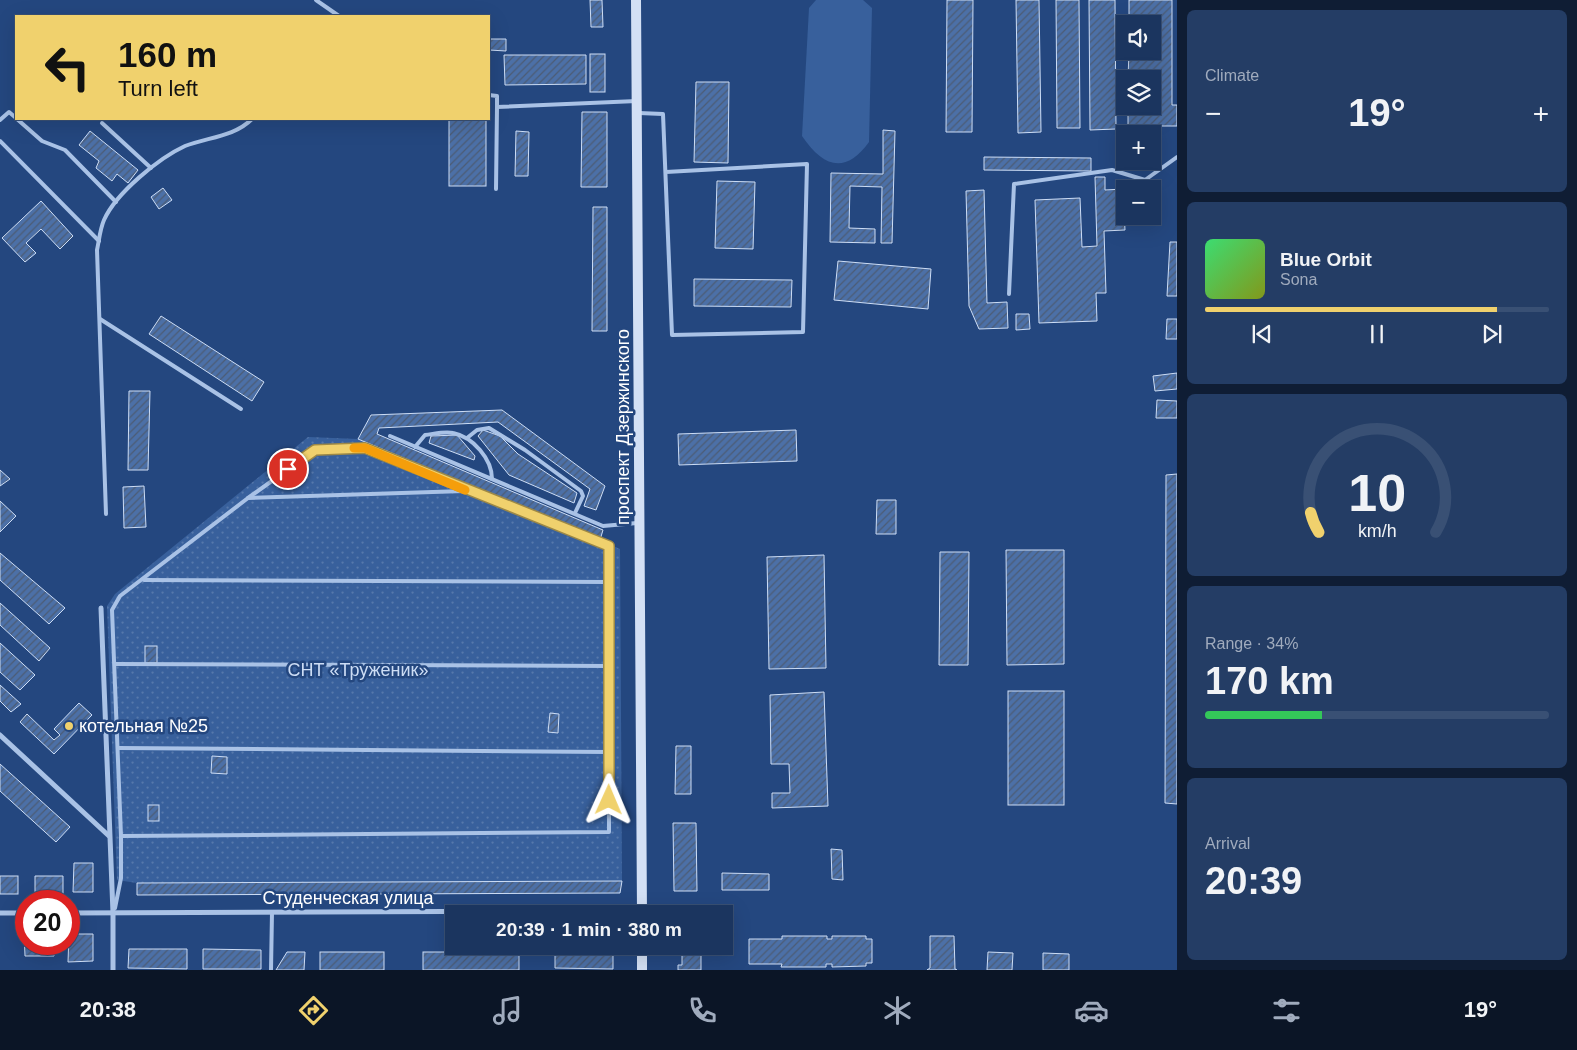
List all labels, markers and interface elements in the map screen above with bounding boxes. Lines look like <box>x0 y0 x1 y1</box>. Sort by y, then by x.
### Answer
map controls <box>1116 15 1161 225</box>
button: sound <box>1116 15 1161 60</box>
icon: left <box>35 35 100 100</box>
text: 160 m <box>118 35 217 74</box>
text: Climate <box>1205 67 1259 84</box>
button: layers <box>1116 70 1161 115</box>
text: Turn left <box>118 76 198 101</box>
text: 19° <box>1348 92 1406 134</box>
text: − <box>1205 98 1221 129</box>
text: + <box>1533 98 1549 129</box>
button: + <box>1116 125 1161 170</box>
button: − <box>1116 180 1161 225</box>
text: Blue Orbit <box>1280 249 1372 270</box>
text: Sona <box>1280 271 1317 288</box>
icon: previous <box>1248 320 1276 348</box>
icon: pause <box>1363 320 1391 348</box>
icon: next <box>1478 320 1506 348</box>
street label: проспект Дзержинского <box>613 329 633 525</box>
pin <box>267 448 309 490</box>
icon: arrive <box>274 455 302 483</box>
text: 10 <box>1348 464 1406 522</box>
text: km/h <box>1358 521 1396 541</box>
text: Range · 34% <box>1205 635 1298 652</box>
park label: СНТ «Труженик» <box>288 660 428 680</box>
text: 170 km <box>1205 660 1334 702</box>
place label: котельная №25 <box>79 716 208 736</box>
marker: котельная №25 <box>63 720 75 732</box>
position arrow <box>582 773 634 825</box>
text: Arrival <box>1205 835 1250 852</box>
text: 20:39 <box>1205 860 1302 902</box>
street label: Студенческая улица <box>262 888 435 908</box>
speed limit sign: 20 <box>15 890 80 955</box>
text: 20:39 · 1 min · 380 m <box>496 919 682 940</box>
icon: directions <box>296 993 331 1028</box>
icon: music <box>490 993 525 1028</box>
icon: phone <box>685 993 720 1028</box>
icon: climate <box>880 993 915 1028</box>
icon: car <box>1074 993 1109 1028</box>
icon: filters <box>1269 993 1304 1028</box>
text: 20:38 <box>80 997 136 1022</box>
text: 19° <box>1464 997 1497 1022</box>

